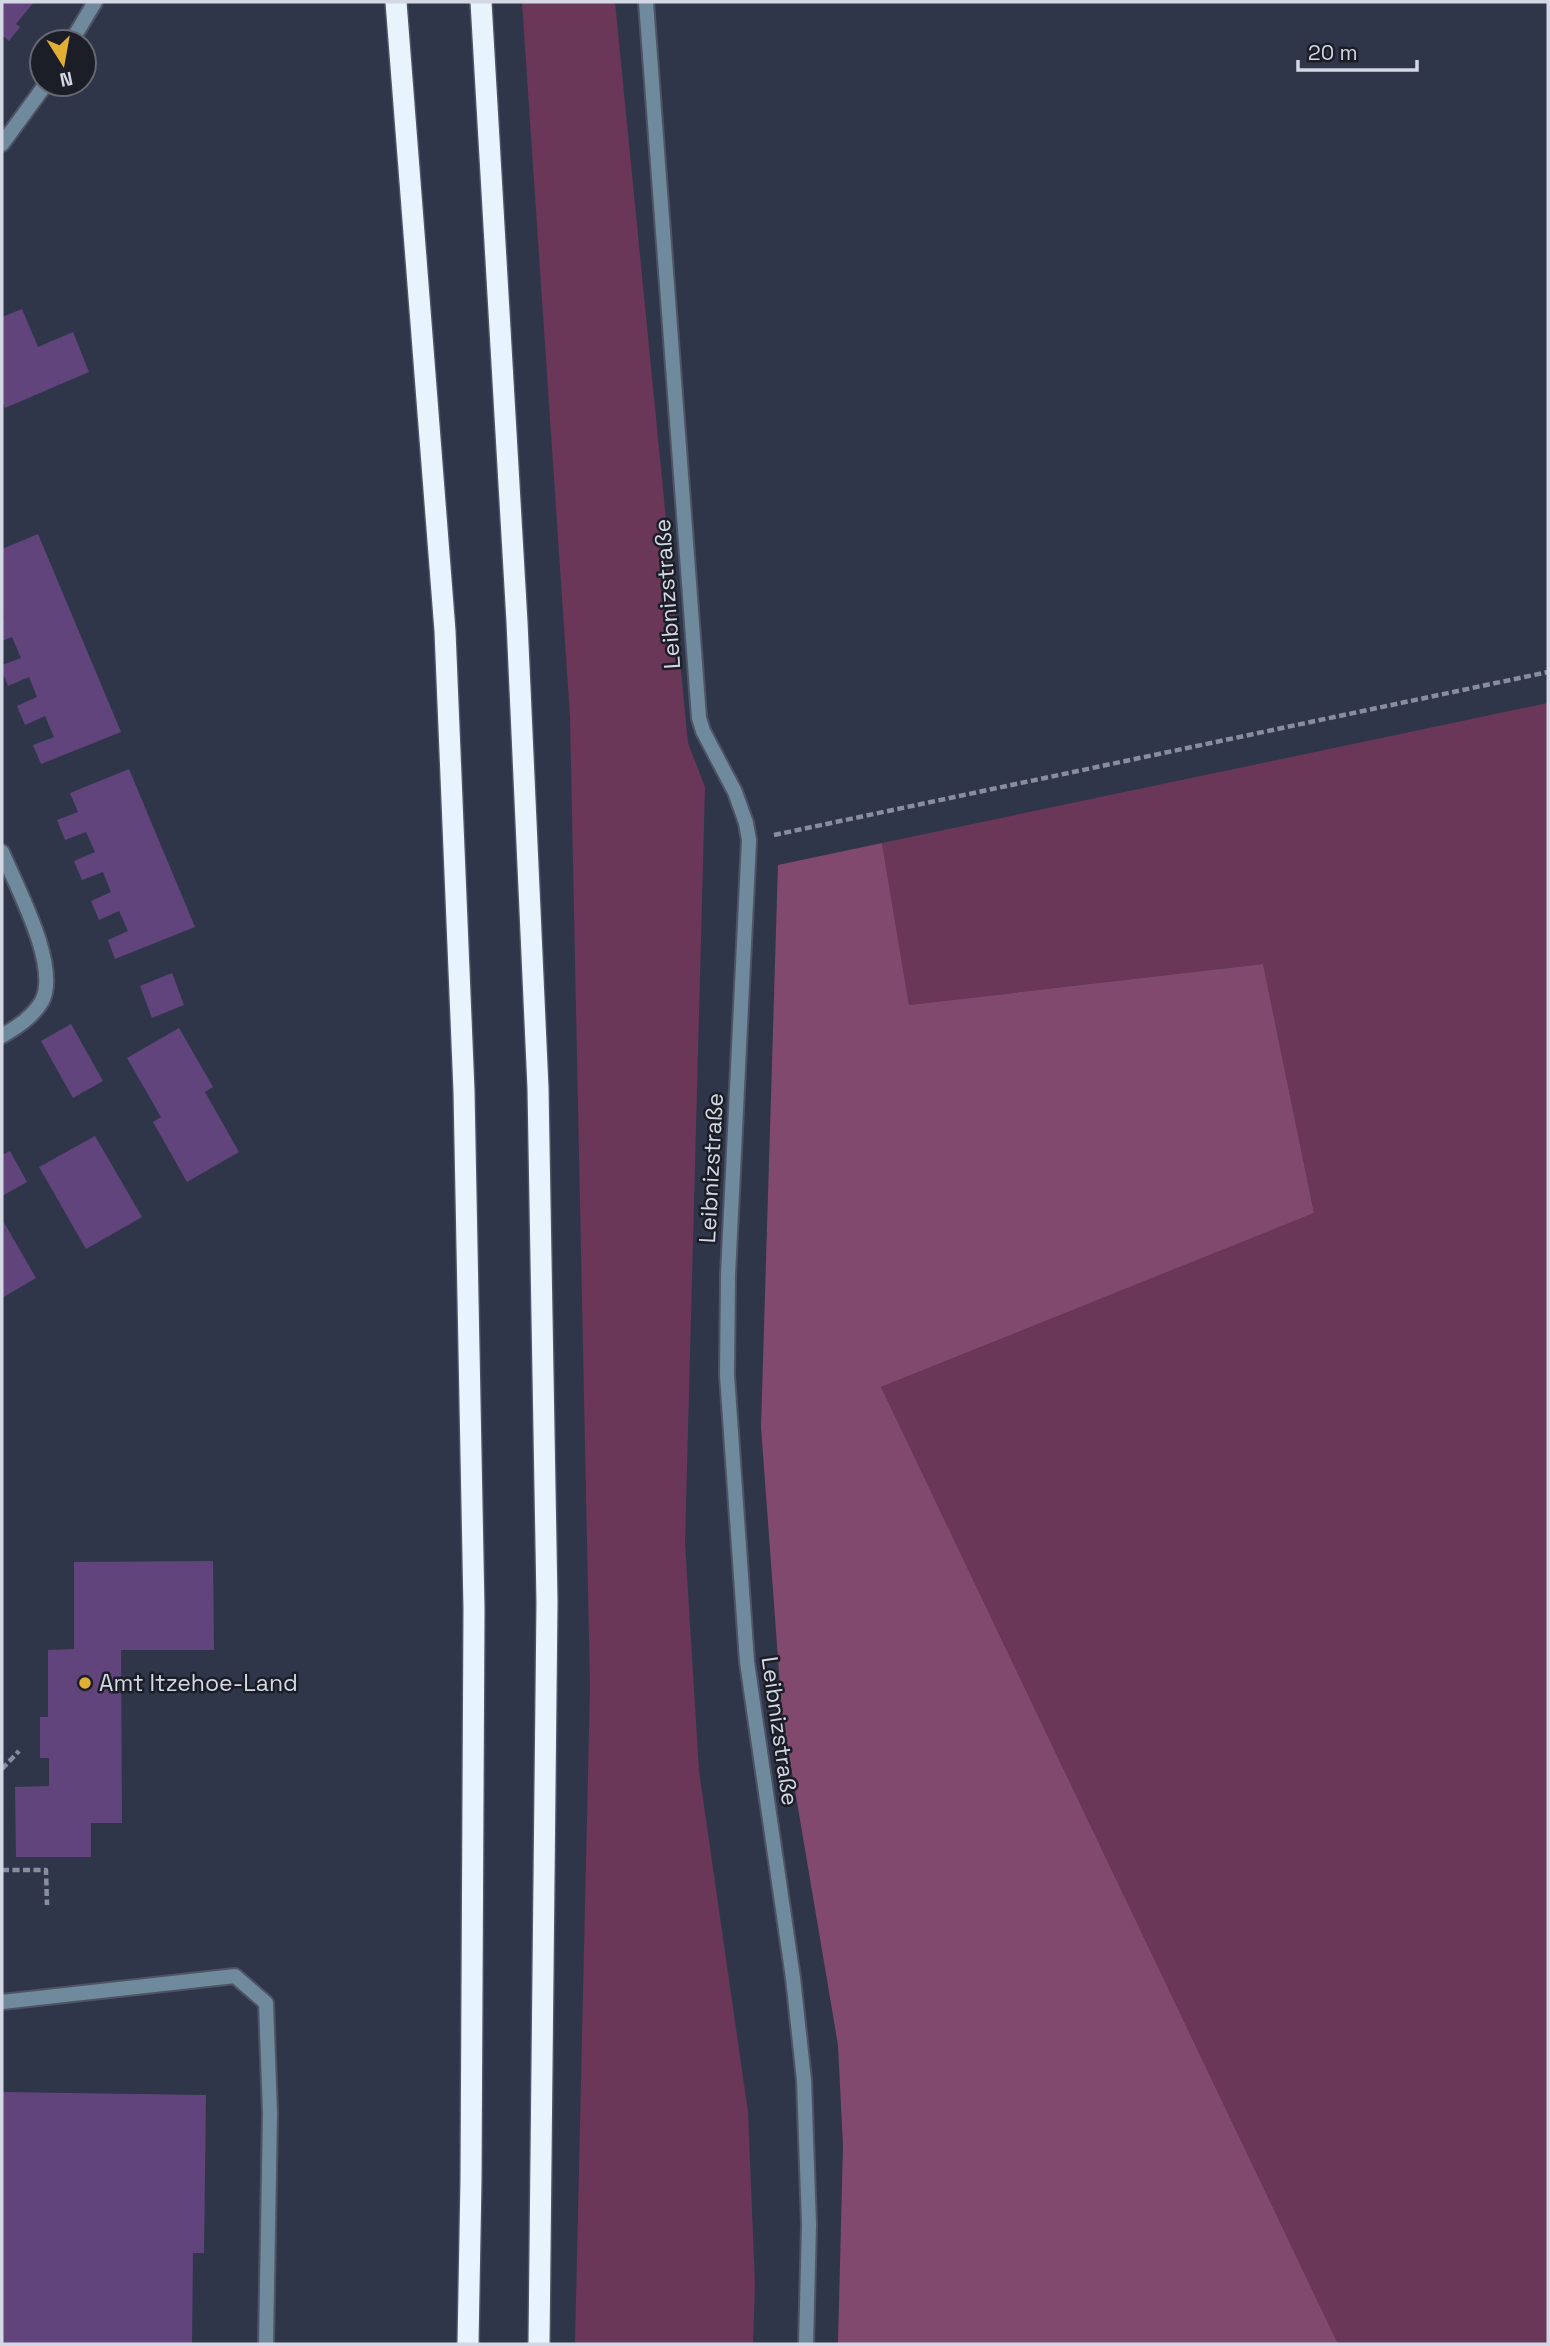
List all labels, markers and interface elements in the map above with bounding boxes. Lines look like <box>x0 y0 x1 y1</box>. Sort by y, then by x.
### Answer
north arrow <box>28 28 98 98</box>
scale bar <box>1298 28 1417 72</box>
text: 20 m <box>1308 39 1358 66</box>
text: N <box>58 66 75 93</box>
street label: Leibnizstraße <box>647 518 687 670</box>
street label: Leibnizstraße <box>692 1092 730 1244</box>
street label: Leibnizstraße <box>755 1655 805 1807</box>
place label: Amt Itzehoe-Land <box>99 1668 298 1698</box>
marker: Amt Itzehoe-Land <box>77 1675 93 1691</box>

